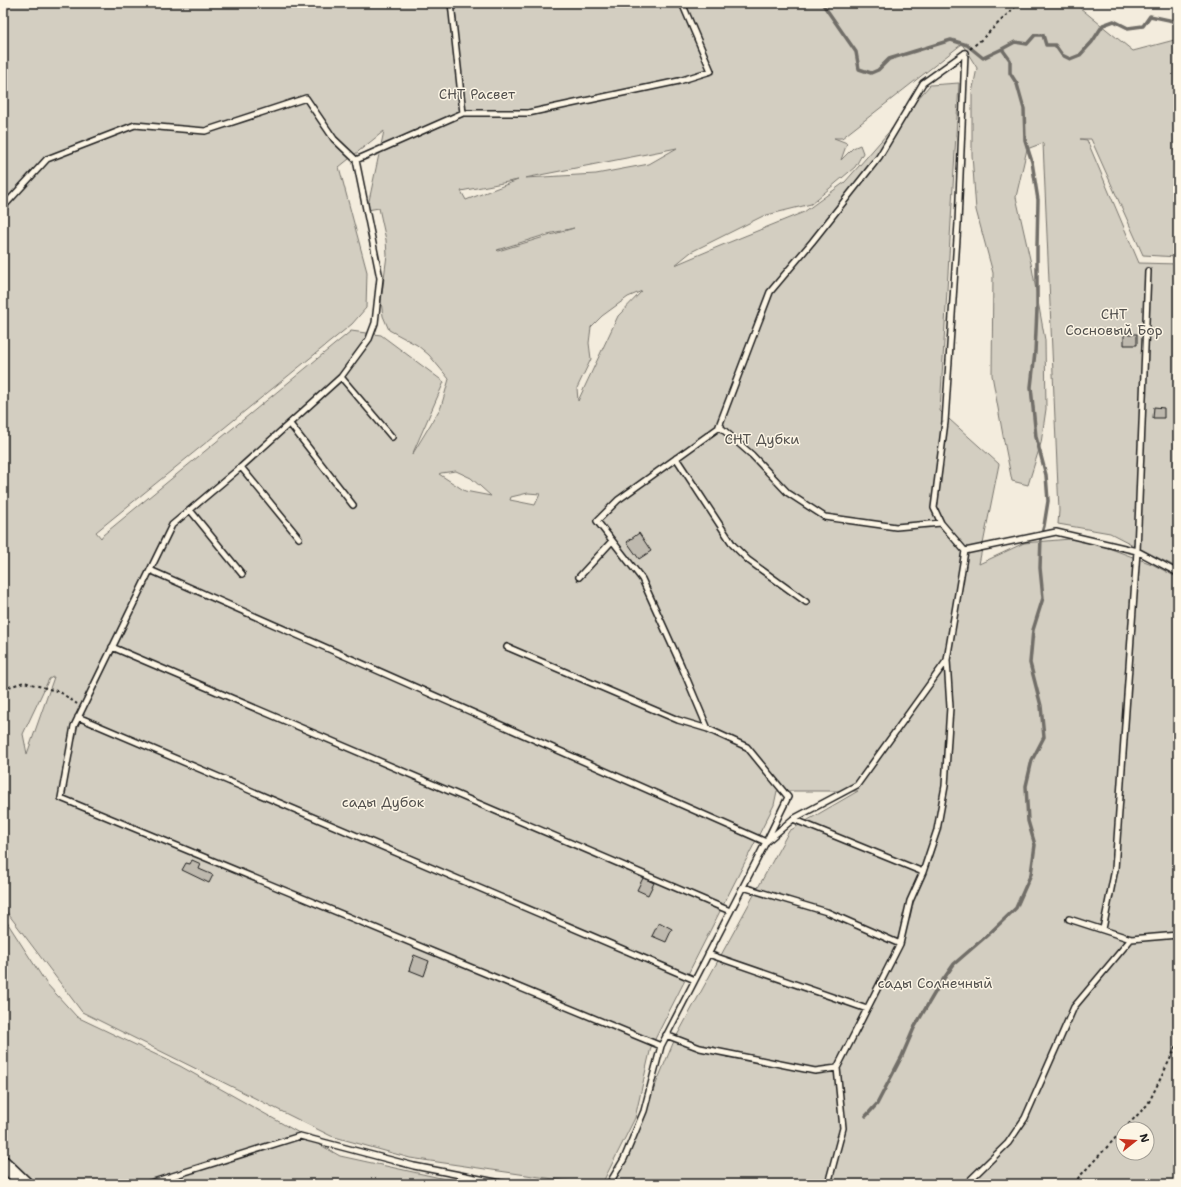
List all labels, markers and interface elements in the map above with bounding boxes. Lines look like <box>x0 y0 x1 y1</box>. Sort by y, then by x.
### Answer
park label: СНТ Расвет <box>439 85 516 103</box>
park label: СНТ Сосновый Бор <box>1065 305 1163 339</box>
park label: СНТ Дубки <box>725 430 799 448</box>
park label: сады Дубок <box>342 793 425 811</box>
park label: сады Солнечный <box>878 974 992 992</box>
north arrow <box>1115 1121 1155 1161</box>
text: N <box>1136 1132 1153 1145</box>

